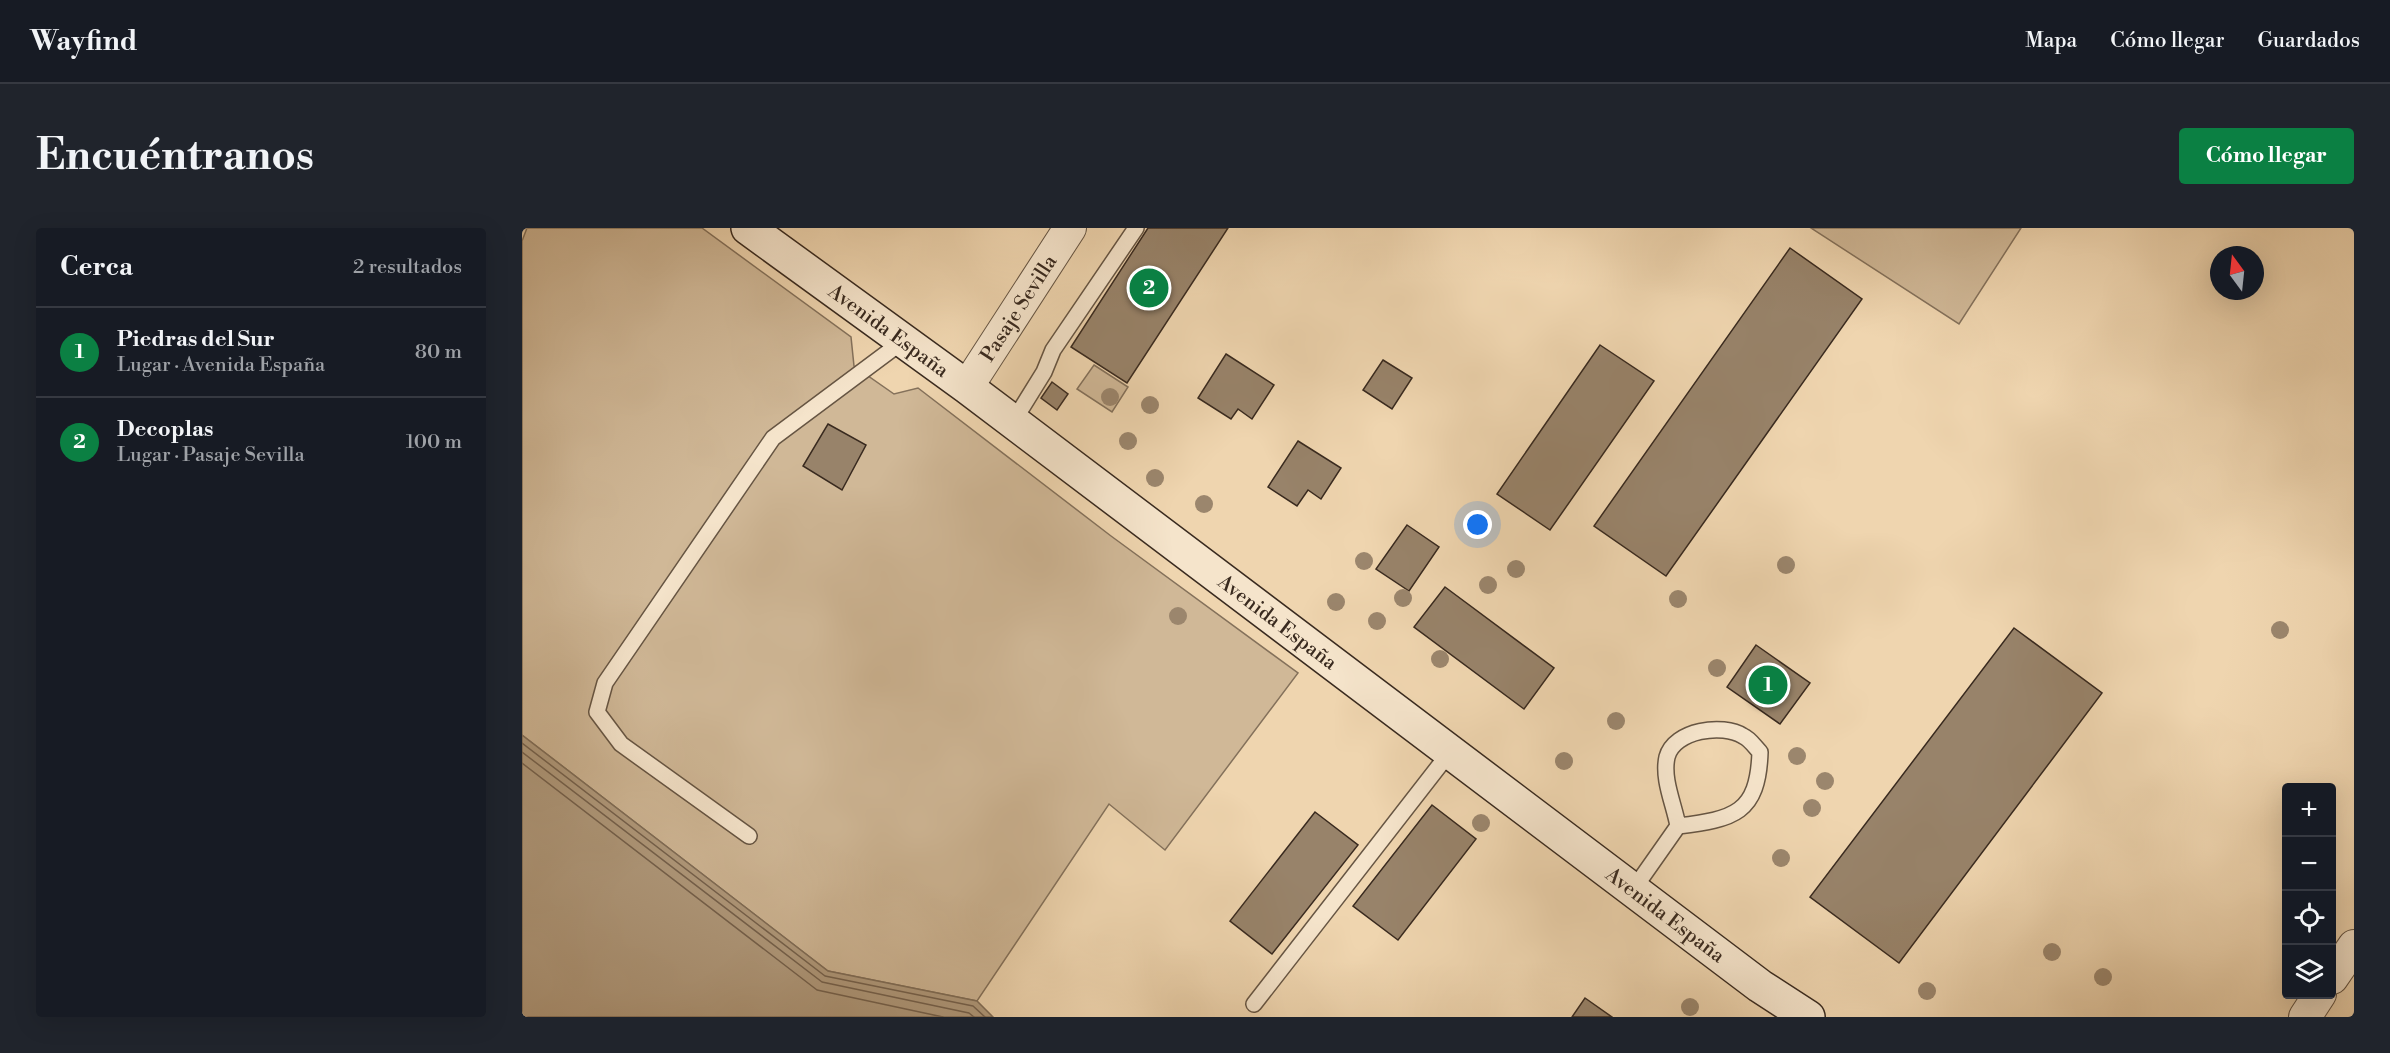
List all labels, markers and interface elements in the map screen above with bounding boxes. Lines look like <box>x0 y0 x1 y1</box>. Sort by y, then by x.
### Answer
text: Wayfind <box>30 24 138 59</box>
text: Mapa <box>2025 28 2077 54</box>
text: Cómo llegar <box>2110 28 2225 54</box>
text: Guardados <box>2258 28 2360 54</box>
button: Cómo llegar <box>2179 128 2354 184</box>
text: Encuéntranos <box>36 130 314 183</box>
north arrow <box>2210 246 2264 300</box>
street label: Pasaje Sevilla <box>976 250 1064 367</box>
text: Cerca <box>60 251 133 283</box>
text: 2 resultados <box>353 255 462 280</box>
pin: 2 <box>1130 266 1168 310</box>
street label: Avenida España <box>822 279 954 384</box>
text: Piedras del Sur <box>117 326 275 353</box>
text: 1 <box>75 340 84 365</box>
text: 80 m <box>415 340 462 365</box>
text: Lugar · Avenida España <box>117 353 325 378</box>
text: Decoplas <box>117 416 213 443</box>
text: 2 <box>73 430 86 455</box>
text: 100 m <box>406 430 462 455</box>
text: Lugar · Pasaje Sevilla <box>117 443 305 468</box>
your location <box>1463 510 1492 539</box>
street label: Avenida España <box>1211 569 1342 676</box>
pin: 1 <box>1748 662 1788 708</box>
map controls <box>2282 783 2336 999</box>
button: + <box>2282 783 2336 837</box>
button: − <box>2282 837 2336 891</box>
street label: Avenida España <box>1599 862 1730 969</box>
button: locate <box>2282 891 2336 945</box>
button: layers <box>2282 945 2336 999</box>

